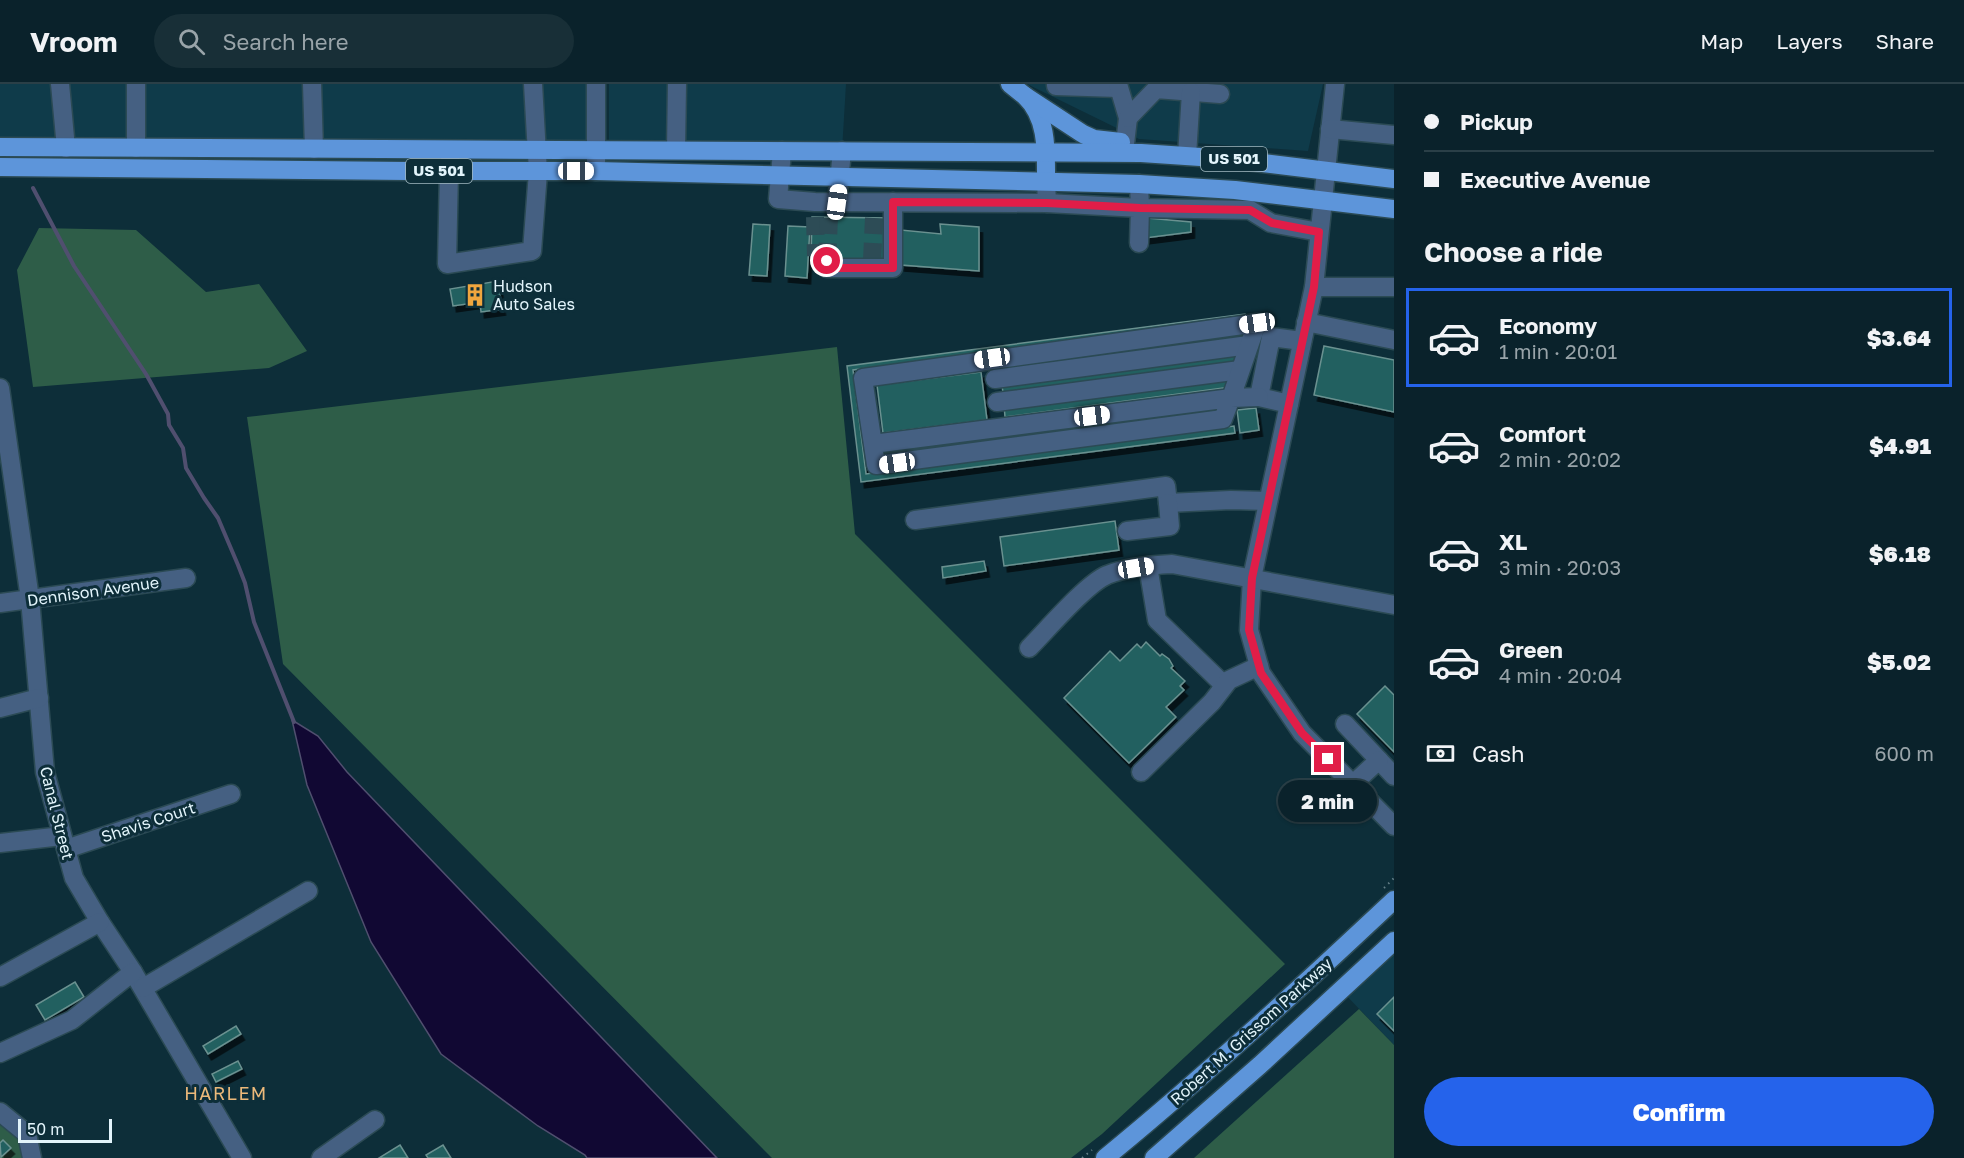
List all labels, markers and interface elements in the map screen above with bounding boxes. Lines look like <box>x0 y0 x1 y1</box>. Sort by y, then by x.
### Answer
search box <box>154 14 574 68</box>
text: Vroom <box>30 25 118 58</box>
icon: search <box>175 25 208 58</box>
text: Search here <box>223 28 349 55</box>
text: Map <box>1700 28 1743 54</box>
text: Layers <box>1776 28 1843 54</box>
text: Share <box>1876 28 1934 54</box>
text: Pickup <box>1460 108 1533 135</box>
road number: US 501 <box>1201 147 1267 171</box>
road number: US 501 <box>406 159 472 183</box>
car <box>558 162 594 180</box>
text: Executive Avenue <box>1460 166 1650 193</box>
car <box>826 183 848 221</box>
text: Choose a ride <box>1424 236 1603 268</box>
route start <box>813 247 840 274</box>
place label: Hudson Auto Sales <box>493 276 575 314</box>
building icon: Hudson Auto Sales <box>462 282 488 308</box>
icon: car <box>1427 311 1481 365</box>
car <box>1238 312 1276 334</box>
text: Economy <box>1499 312 1597 339</box>
text: $3.64 <box>1867 324 1931 351</box>
text: 1 min · 20:01 <box>1499 339 1617 363</box>
car <box>973 347 1011 369</box>
car <box>1073 405 1111 427</box>
icon: car <box>1427 419 1481 473</box>
text: Comfort <box>1499 420 1586 447</box>
text: $4.91 <box>1869 432 1931 459</box>
text: 2 min · 20:02 <box>1499 447 1621 471</box>
car <box>878 452 916 474</box>
icon: car <box>1427 527 1481 581</box>
text: XL <box>1499 528 1527 555</box>
text: $6.18 <box>1869 540 1931 567</box>
text: 3 min · 20:03 <box>1499 555 1621 579</box>
car <box>1117 556 1155 580</box>
street label: Dennison Avenue <box>26 572 160 610</box>
icon: car <box>1427 635 1481 689</box>
text: Green <box>1499 636 1563 663</box>
text: $5.02 <box>1867 648 1931 675</box>
text: 4 min · 20:04 <box>1499 663 1622 687</box>
icon: cash <box>1424 737 1457 770</box>
text: Cash <box>1472 740 1525 767</box>
text: 600 m <box>1874 741 1934 765</box>
route end <box>1314 745 1341 772</box>
street label: Canal Street <box>36 764 78 862</box>
callout: 2 min <box>1278 780 1378 822</box>
text: 2 min <box>1301 789 1354 813</box>
street label: Shavis Court <box>98 797 198 847</box>
street label: Robert M. Grissom Parkway <box>1166 953 1336 1109</box>
button: Confirm <box>1424 1077 1934 1146</box>
district label: HARLEM <box>184 1082 268 1104</box>
scale bar <box>18 1116 112 1144</box>
text: 50 m <box>27 1119 64 1139</box>

